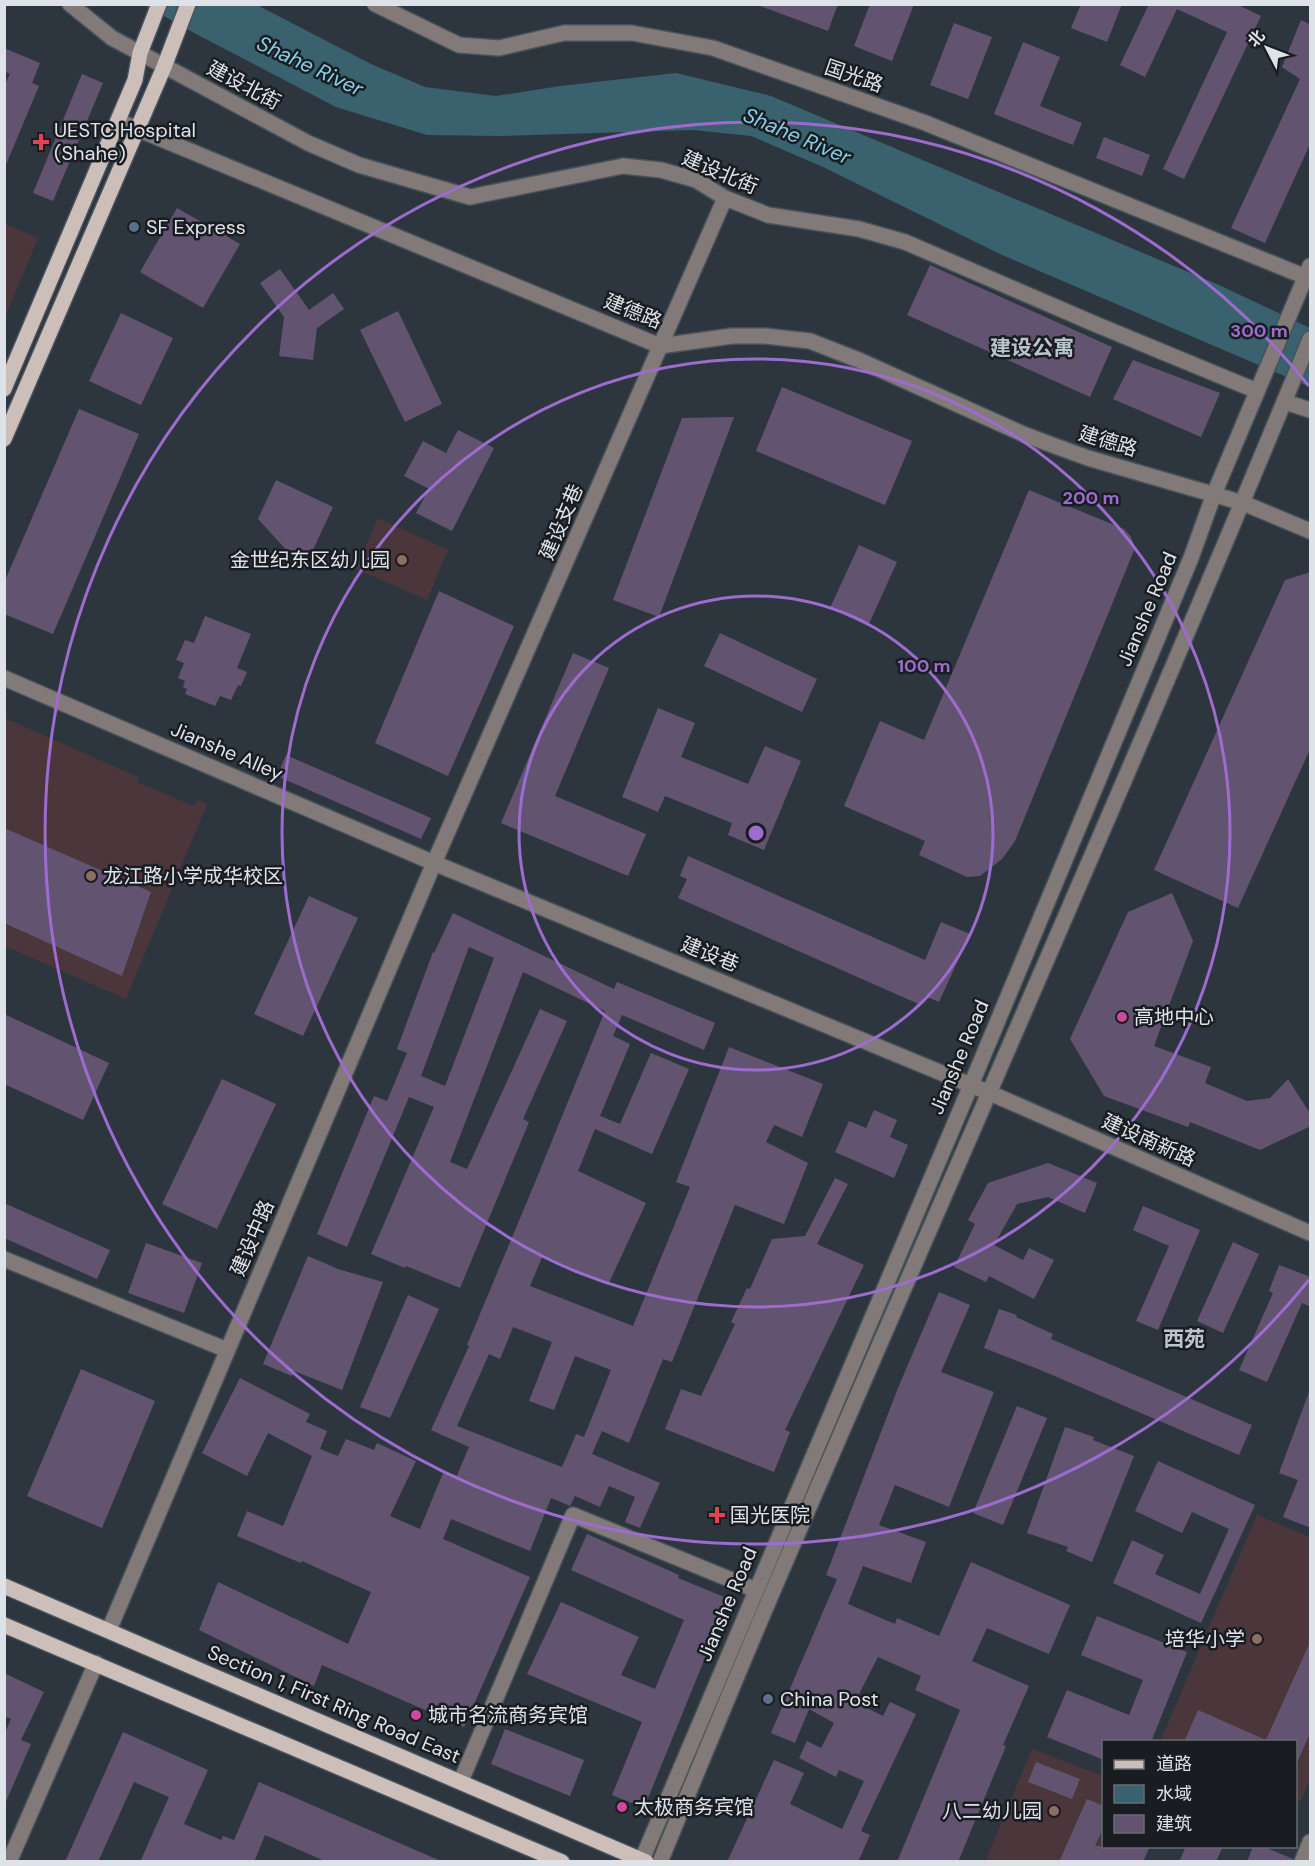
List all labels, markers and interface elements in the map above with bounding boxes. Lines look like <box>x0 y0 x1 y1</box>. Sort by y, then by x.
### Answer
north arrow <box>1237 18 1297 78</box>
text: 北 <box>1243 25 1269 51</box>
water label: Shahe River <box>252 29 369 103</box>
street label: 国光路 <box>821 54 887 98</box>
street label: 建设北街 <box>203 55 285 115</box>
water label: Shahe River <box>739 101 856 172</box>
place label: UESTC Hospital (Shahe) <box>54 117 196 166</box>
marker: UESTC Hospital (Shahe) <box>32 133 50 151</box>
street label: 建设北街 <box>678 144 762 200</box>
place label: SF Express <box>146 214 246 240</box>
marker: SF Express <box>127 220 141 234</box>
street label: 建德路 <box>600 288 666 334</box>
text: 300 m <box>1230 319 1288 343</box>
district label: 建设公寓 <box>990 334 1074 362</box>
street label: 建德路 <box>1076 420 1140 462</box>
street label: 建设支巷 <box>533 480 589 564</box>
text: 200 m <box>1063 486 1119 510</box>
place label: 金世纪东区幼儿园 <box>230 547 390 573</box>
street label: Jianshe Road <box>1111 548 1183 670</box>
marker: 金世纪东区幼儿园 <box>395 553 409 567</box>
text: 100 m <box>897 654 951 678</box>
street label: Jianshe Alley <box>167 716 287 786</box>
centre of rings <box>746 823 766 843</box>
place label: 龙江路小学成华校区 <box>103 863 283 889</box>
marker: 龙江路小学成华校区 <box>84 869 98 883</box>
street label: 建设巷 <box>677 931 743 977</box>
street label: Jianshe Road <box>923 996 995 1118</box>
place label: 高地中心 <box>1134 1004 1214 1030</box>
marker: 高地中心 <box>1115 1010 1129 1024</box>
street label: 建设南新路 <box>1098 1108 1200 1172</box>
street label: 建设中路 <box>224 1196 280 1280</box>
district label: 西苑 <box>1163 1325 1205 1353</box>
place label: 国光医院 <box>730 1502 810 1528</box>
marker: 国光医院 <box>708 1506 726 1524</box>
street label: Jianshe Road <box>691 1543 763 1665</box>
place label: 培华小学 <box>1165 1626 1245 1652</box>
marker: 培华小学 <box>1250 1632 1264 1646</box>
street label: Section 1, First Ring Road East <box>204 1639 465 1769</box>
place label: China Post <box>780 1686 879 1712</box>
marker: China Post <box>761 1692 775 1706</box>
place label: 城市名流商务宾馆 <box>428 1702 588 1728</box>
marker: 城市名流商务宾馆 <box>409 1708 423 1722</box>
legend <box>1102 1740 1297 1848</box>
text: 道路 <box>1156 1752 1192 1776</box>
text: 水域 <box>1156 1782 1192 1806</box>
place label: 太极商务宾馆 <box>634 1794 754 1820</box>
place label: 八二幼儿园 <box>942 1798 1042 1824</box>
marker: 太极商务宾馆 <box>615 1800 629 1814</box>
marker: 八二幼儿园 <box>1047 1804 1061 1818</box>
text: 建筑 <box>1156 1812 1192 1836</box>

